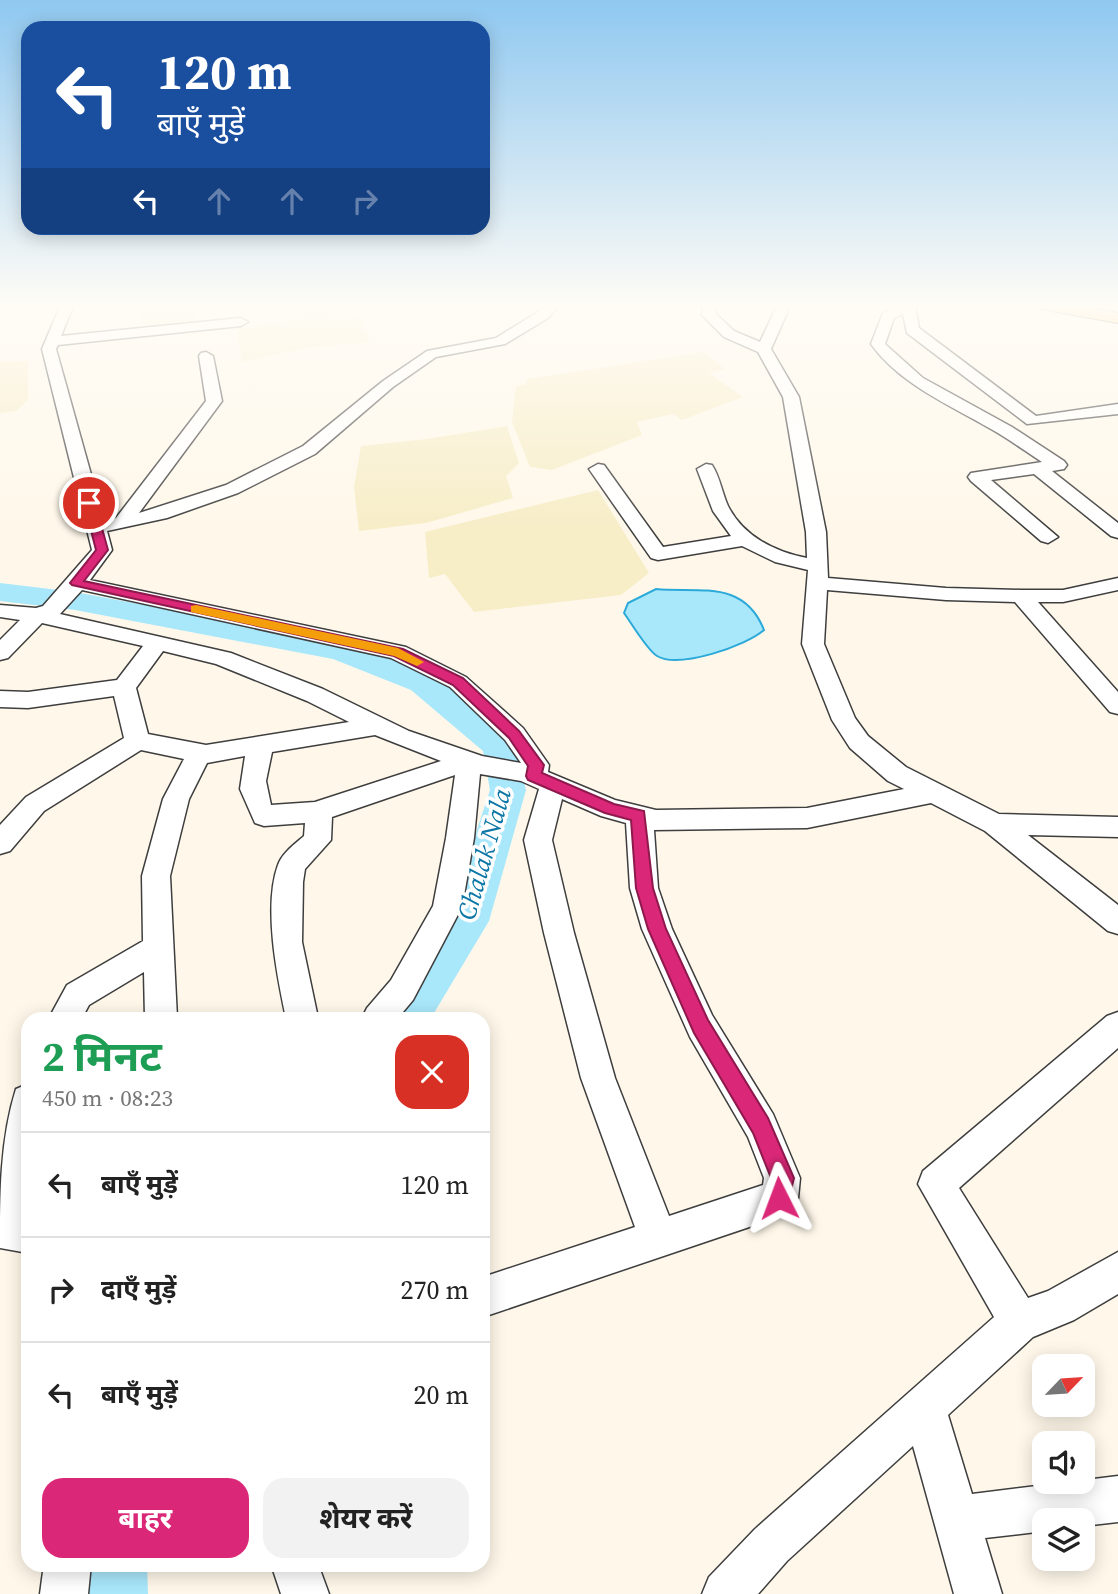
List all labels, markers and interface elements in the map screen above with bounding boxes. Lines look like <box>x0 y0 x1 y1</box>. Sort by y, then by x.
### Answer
text: 120 m <box>157 38 292 105</box>
icon: left <box>42 49 133 140</box>
text: बाएँ मुड़ें <box>157 102 245 146</box>
icon: left <box>127 182 165 220</box>
icon: ahead <box>200 182 238 220</box>
icon: ahead <box>273 182 311 220</box>
icon: right <box>346 182 384 220</box>
pin <box>59 473 119 533</box>
icon: arrive <box>70 484 108 522</box>
water label: Chalak Nala <box>448 784 520 924</box>
text: 2 मिनट <box>42 1027 162 1085</box>
button: close <box>395 1035 469 1109</box>
text: 450 m · 08:23 <box>42 1082 173 1114</box>
position arrow <box>742 1161 816 1235</box>
icon: left <box>42 1166 80 1204</box>
text: बाएँ मुड़ें <box>101 1166 178 1202</box>
text: 120 m <box>401 1167 469 1203</box>
icon: right <box>42 1271 80 1309</box>
text: दाएँ मुड़ें <box>101 1271 176 1307</box>
text: 270 m <box>401 1272 469 1308</box>
north arrow <box>1032 1354 1096 1418</box>
map controls <box>1032 1354 1095 1571</box>
icon: left <box>42 1376 80 1414</box>
text: बाएँ मुड़ें <box>101 1376 178 1412</box>
text: 20 m <box>414 1377 469 1413</box>
button: sound <box>1032 1431 1095 1494</box>
button: बाहर <box>42 1478 249 1558</box>
button: शेयर करें <box>263 1478 469 1558</box>
button: layers <box>1032 1508 1095 1571</box>

